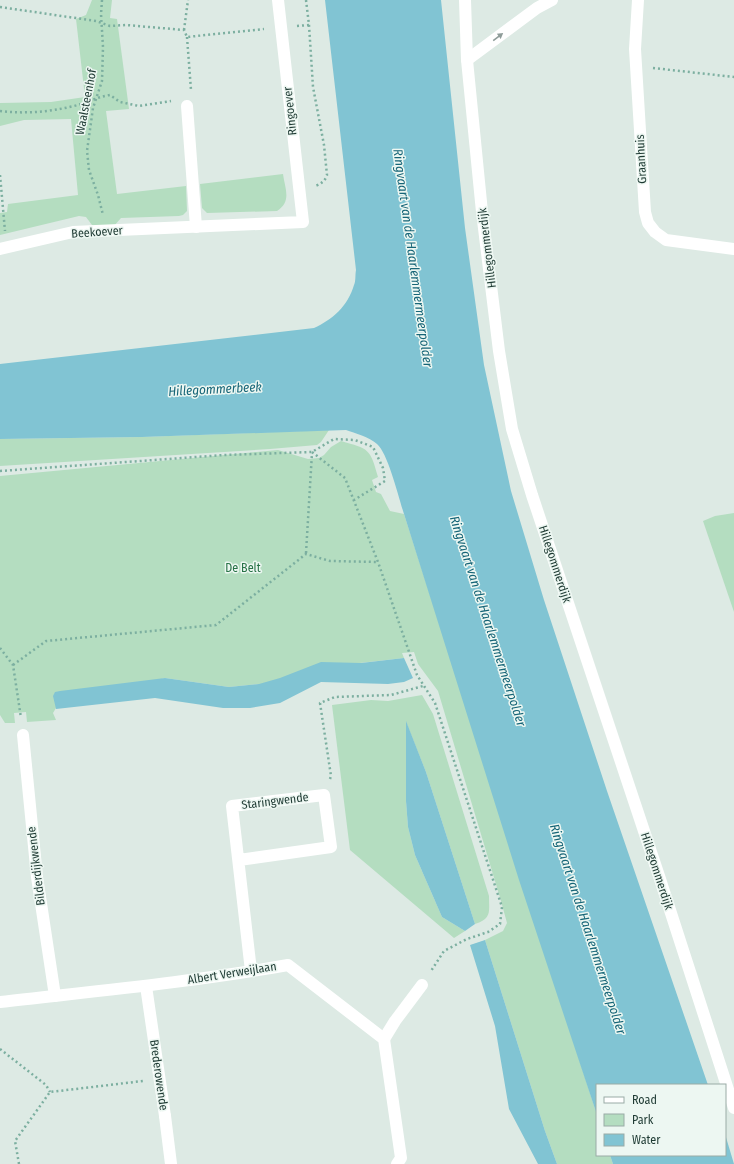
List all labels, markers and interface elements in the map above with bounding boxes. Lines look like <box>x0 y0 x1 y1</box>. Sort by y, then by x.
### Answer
one-way arrow <box>493 33 504 41</box>
street label: Waalsteenhof <box>73 67 99 136</box>
street label: Ringoever <box>280 85 300 136</box>
street label: Graanhuis <box>633 134 649 184</box>
water label: Ringvaart van de Haarlemmermeerpolder <box>390 148 436 369</box>
street label: Hillegommerdijk <box>475 207 499 289</box>
street label: Beekoever <box>71 223 124 241</box>
water label: Hillegommerbeek <box>168 379 263 399</box>
water label: Ringvaart van de Haarlemmermeerpolder <box>447 514 529 729</box>
street label: Hillegommerdijk <box>536 524 574 605</box>
park label: De Belt <box>225 561 261 575</box>
street label: Staringwende <box>241 790 309 812</box>
water label: Ringvaart van de Haarlemmermeerpolder <box>547 822 629 1037</box>
street label: Bilderdijkwende <box>24 826 48 906</box>
street label: Hillegommerdijk <box>638 831 676 912</box>
street label: Albert Verweijlaan <box>187 959 277 987</box>
street label: Brederowende <box>147 1039 171 1111</box>
legend <box>596 1084 726 1156</box>
text: Road <box>632 1093 657 1107</box>
text: Park <box>632 1113 654 1127</box>
text: Water <box>632 1133 661 1147</box>

